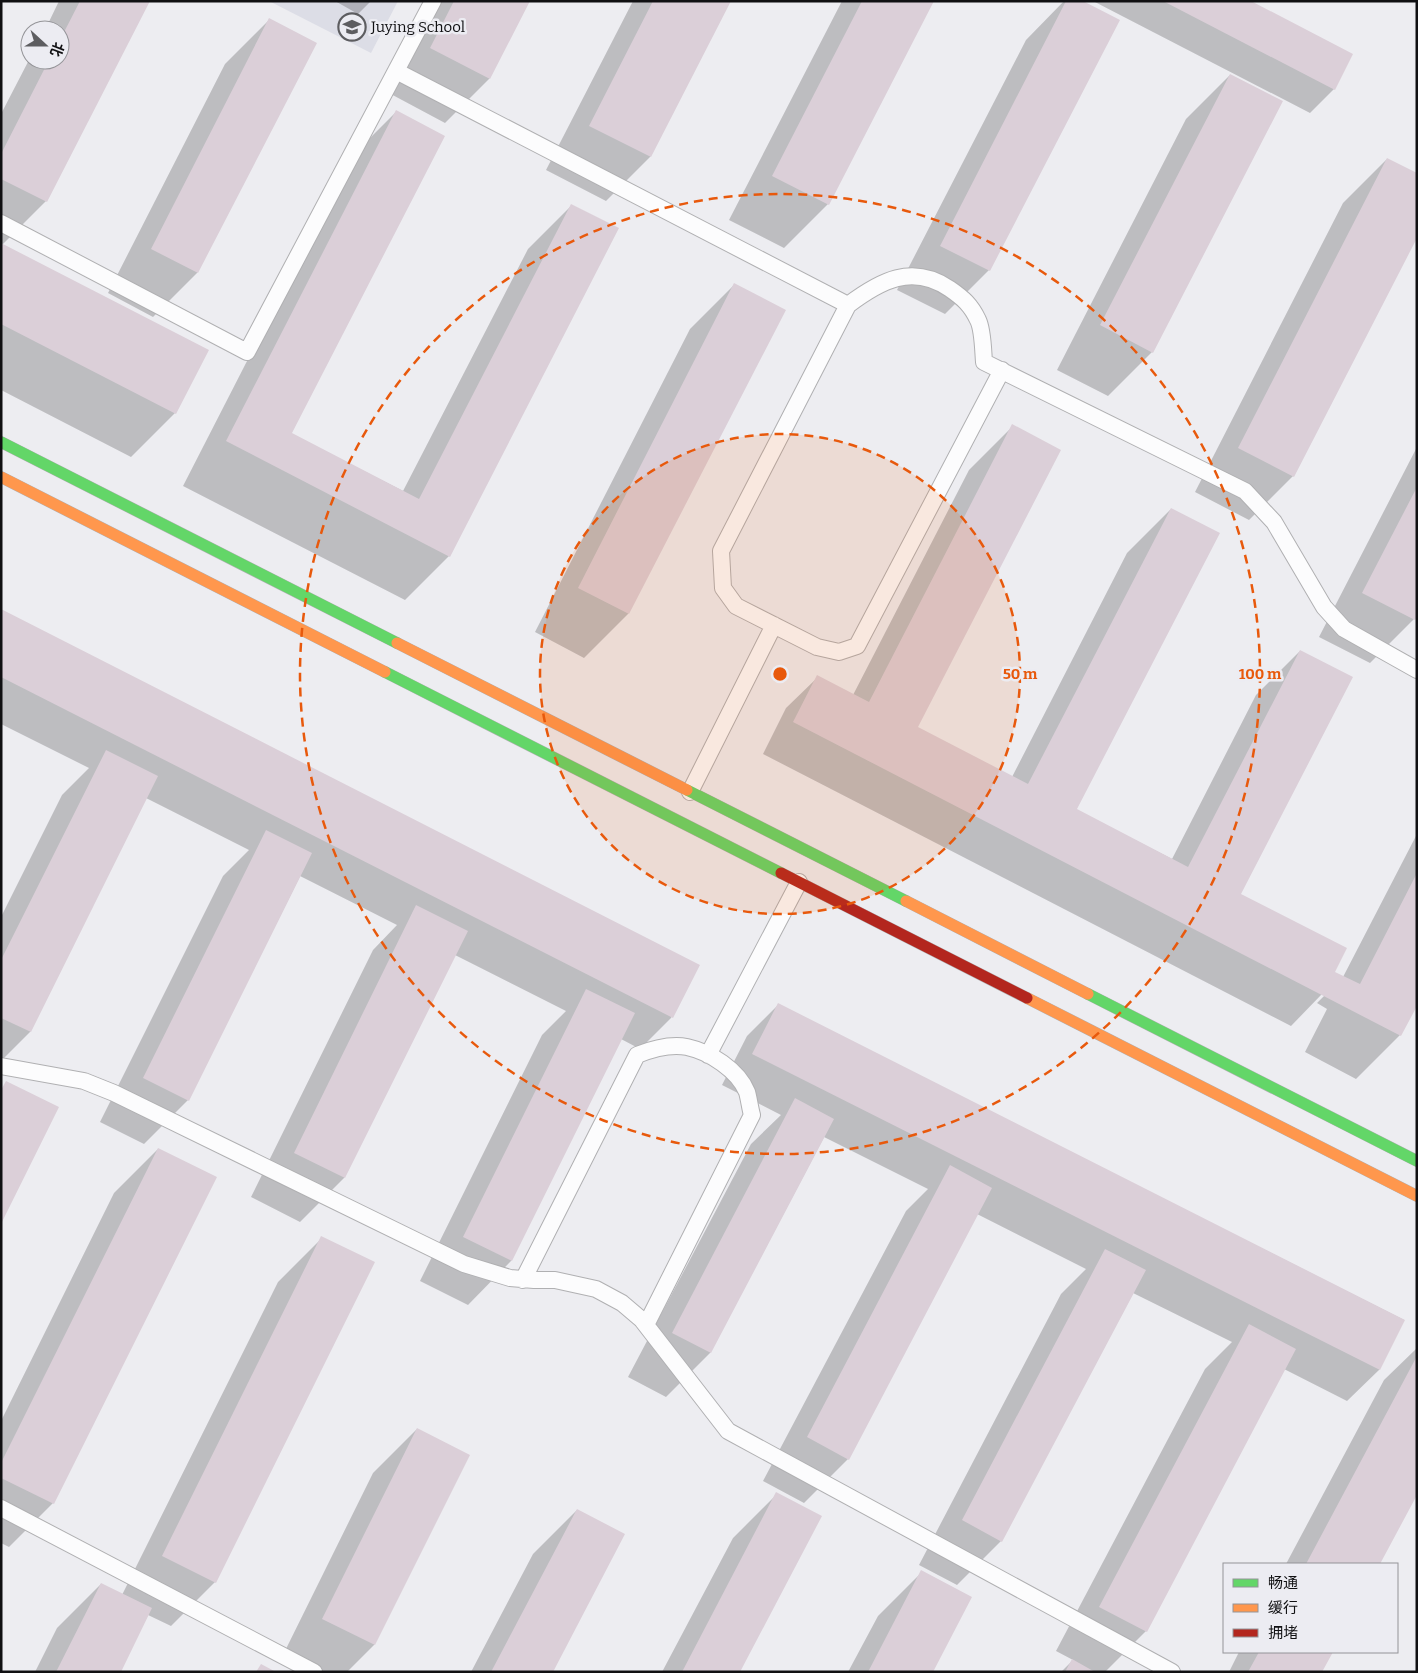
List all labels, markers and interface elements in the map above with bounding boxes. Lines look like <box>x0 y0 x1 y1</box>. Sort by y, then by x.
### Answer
school or university icon: Juying School <box>337 12 367 42</box>
place label: Juying School <box>370 18 465 36</box>
north arrow <box>20 20 70 70</box>
text: 北 <box>46 40 67 59</box>
centre of rings <box>771 665 789 683</box>
text: 50 m <box>1003 665 1038 683</box>
text: 100 m <box>1239 665 1282 683</box>
legend <box>1223 1563 1398 1653</box>
text: 畅通 <box>1268 1574 1298 1592</box>
text: 缓行 <box>1268 1599 1298 1617</box>
text: 拥堵 <box>1268 1624 1298 1642</box>

